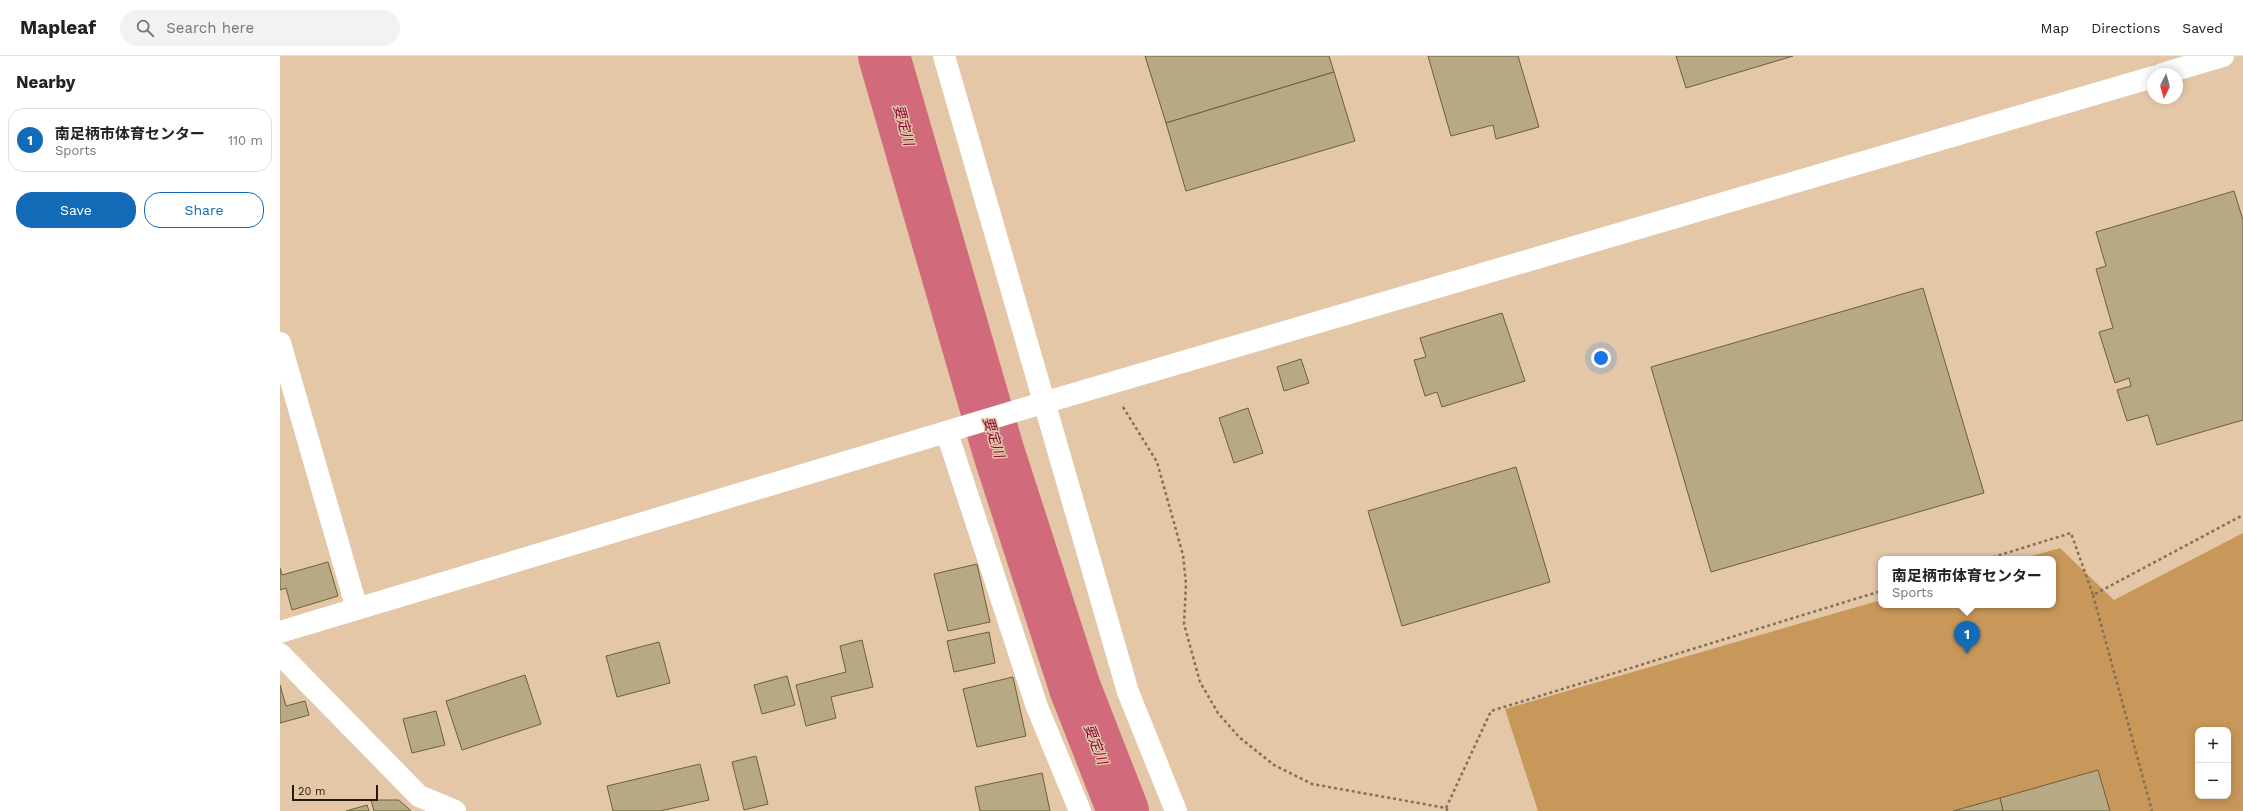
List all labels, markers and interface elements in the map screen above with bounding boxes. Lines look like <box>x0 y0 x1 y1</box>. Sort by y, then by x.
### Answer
search box <box>120 10 400 46</box>
text: Mapleaf <box>20 16 96 39</box>
icon: search <box>134 17 156 39</box>
text: Search here <box>166 19 254 37</box>
text: Map <box>2041 20 2069 36</box>
text: Directions <box>2091 20 2160 36</box>
text: Saved <box>2182 20 2223 36</box>
north arrow <box>2147 68 2183 104</box>
text: Nearby <box>16 72 75 92</box>
water label: 要定川 <box>891 103 918 149</box>
text: 南足柄市体育センター <box>55 125 205 143</box>
text: 1 <box>27 133 33 148</box>
text: 110 m <box>228 133 263 148</box>
text: Sports <box>55 143 96 158</box>
button: Save <box>16 192 136 228</box>
button: Share <box>144 192 264 228</box>
your location <box>1591 348 1611 368</box>
water label: 要定川 <box>980 415 1008 461</box>
popup <box>1878 556 2056 608</box>
text: 南足柄市体育センター <box>1892 567 2042 585</box>
text: Sports <box>1892 585 1933 600</box>
pin: 1 <box>1954 621 1980 654</box>
water label: 要定川 <box>1081 722 1112 768</box>
map controls <box>2195 727 2231 799</box>
button: + <box>2195 727 2231 763</box>
button: − <box>2195 763 2231 799</box>
scale bar <box>292 783 378 802</box>
text: 20 m <box>298 785 326 798</box>

